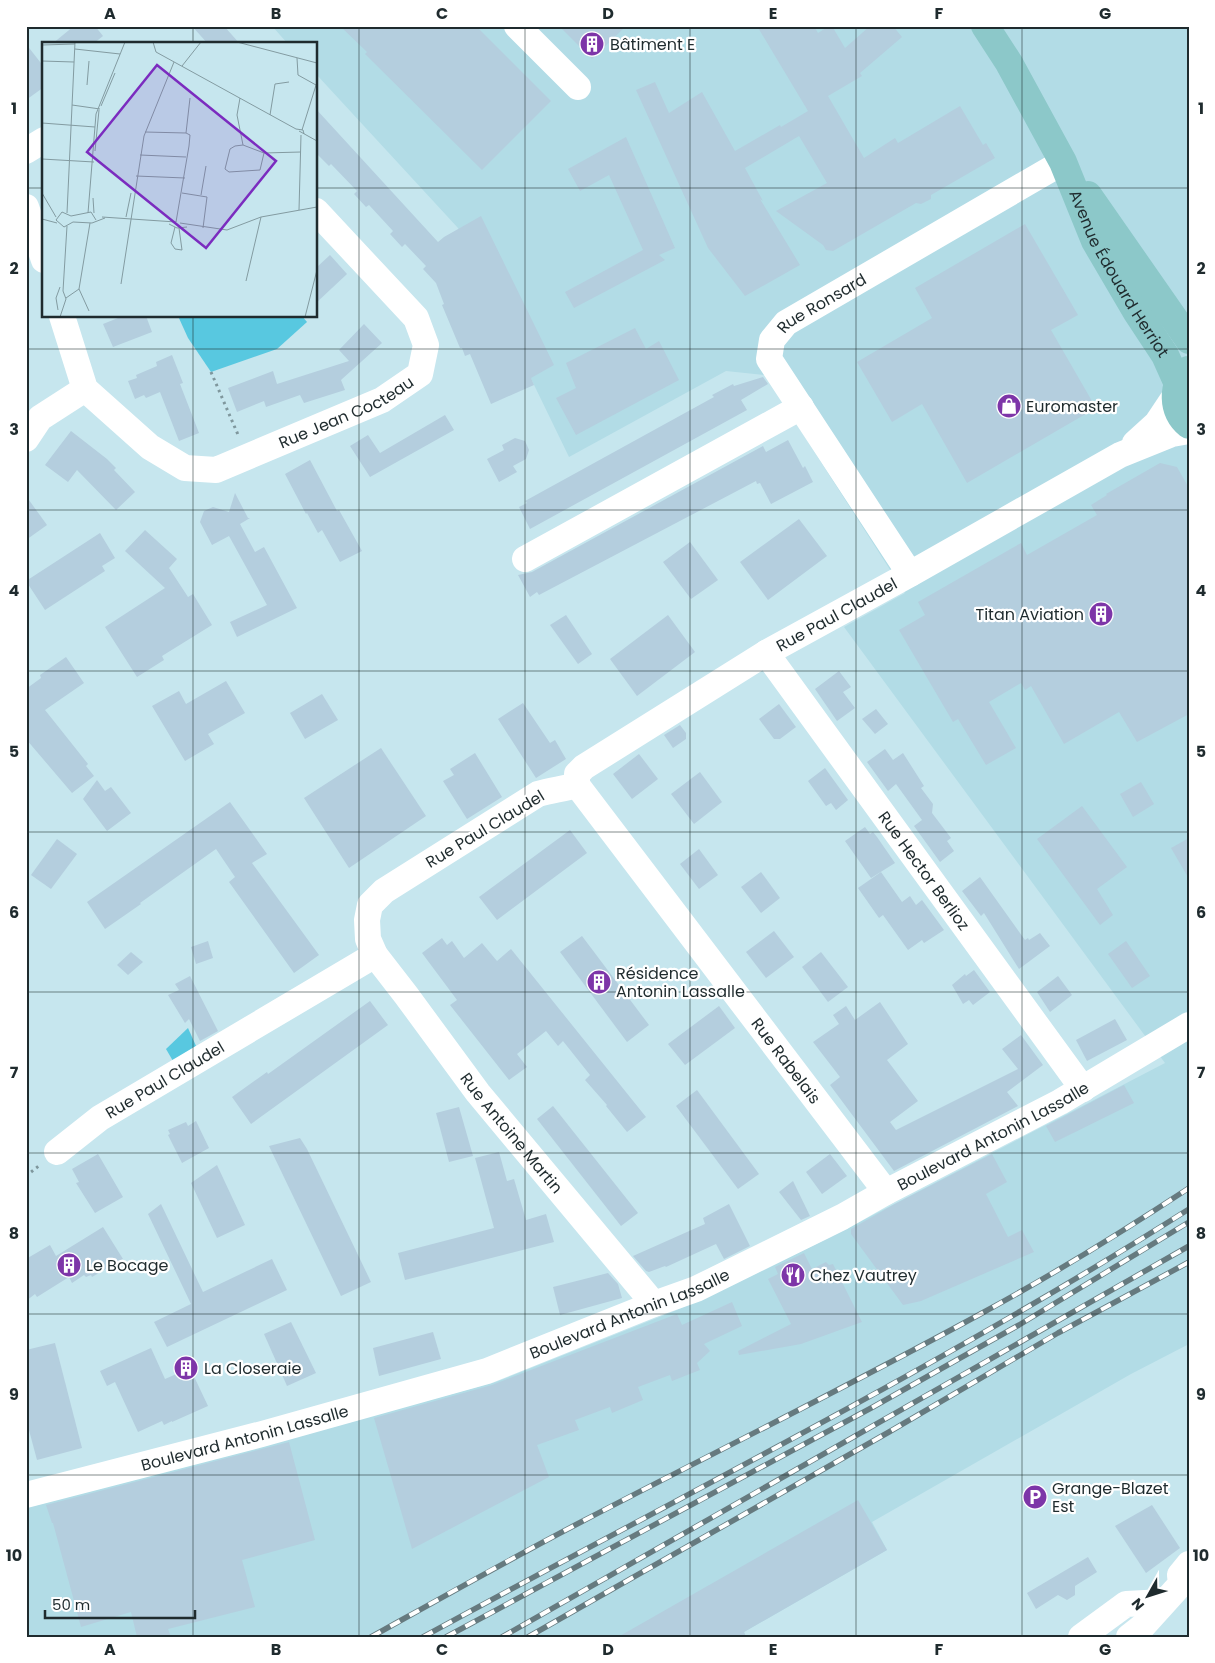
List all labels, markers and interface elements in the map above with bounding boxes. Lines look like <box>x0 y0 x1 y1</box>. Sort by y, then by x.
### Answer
text: A <box>104 2 116 25</box>
text: B <box>271 2 281 25</box>
text: C <box>436 2 448 25</box>
text: D <box>602 2 614 25</box>
text: E <box>769 2 777 25</box>
text: F <box>935 2 944 25</box>
text: G <box>1099 2 1111 25</box>
building icon: Bâtiment E <box>579 31 605 57</box>
place label: Bâtiment E <box>610 33 695 56</box>
inset map <box>42 42 318 318</box>
text: 1 <box>11 97 17 120</box>
text: 1 <box>1198 97 1204 120</box>
street label: Avenue Édouard Herriot <box>1064 186 1175 362</box>
text: 2 <box>9 257 19 280</box>
text: 2 <box>1196 257 1206 280</box>
street label: Rue Ronsard <box>771 267 870 338</box>
street label: Rue Jean Cocteau <box>275 370 418 454</box>
shop icon: Euromaster <box>996 393 1022 419</box>
place label: Euromaster <box>1026 395 1118 418</box>
text: 3 <box>9 418 19 441</box>
text: 3 <box>1196 418 1206 441</box>
street label: Rue Paul Claudel <box>772 572 901 657</box>
text: 4 <box>9 579 20 602</box>
text: 4 <box>1196 579 1207 602</box>
building icon: Titan Aviation <box>1088 601 1114 627</box>
place label: Titan Aviation <box>976 603 1084 626</box>
text: 5 <box>9 740 19 763</box>
text: 5 <box>1196 740 1206 763</box>
street label: Rue Paul Claudel <box>421 784 549 874</box>
street label: Rue Hector Berlioz <box>873 806 975 935</box>
text: 6 <box>9 901 19 924</box>
text: 6 <box>1196 901 1206 924</box>
place label: Résidence Antonin Lassalle <box>616 962 745 1003</box>
building icon: Résidence Antonin Lassalle <box>586 969 612 995</box>
street label: Rue Rabelais <box>746 1013 826 1108</box>
street label: Rue Paul Claudel <box>101 1035 229 1124</box>
text: 7 <box>10 1061 19 1084</box>
text: 7 <box>1197 1061 1206 1084</box>
street label: Rue Antoine Martin <box>455 1068 568 1198</box>
street label: Boulevard Antonin Lassalle <box>893 1076 1093 1196</box>
text: 8 <box>9 1222 19 1245</box>
text: 8 <box>1196 1222 1206 1245</box>
building icon: Le Bocage <box>56 1252 82 1278</box>
place label: Le Bocage <box>86 1254 168 1277</box>
restaurant icon: Chez Vautrey <box>780 1262 806 1288</box>
street label: Boulevard Antonin Lassalle <box>526 1263 733 1364</box>
place label: Chez Vautrey <box>810 1264 917 1287</box>
building icon: La Closeraie <box>173 1355 199 1381</box>
place label: La Closeraie <box>204 1357 302 1380</box>
text: 9 <box>9 1383 19 1406</box>
text: 9 <box>1196 1383 1206 1406</box>
street label: Boulevard Antonin Lassalle <box>138 1399 351 1476</box>
place label: Grange-Blazet Est <box>1052 1477 1169 1518</box>
parking icon: Grange-Blazet Est <box>1022 1484 1048 1510</box>
text: 10 <box>6 1544 22 1567</box>
text: 10 <box>1193 1544 1209 1567</box>
north arrow <box>1122 1570 1172 1620</box>
scale bar <box>45 1588 195 1620</box>
text: 50 m <box>52 1594 90 1615</box>
text: N <box>1127 1594 1149 1615</box>
text: A <box>104 1638 116 1661</box>
text: B <box>271 1638 281 1661</box>
text: C <box>436 1638 448 1661</box>
text: D <box>602 1638 614 1661</box>
text: E <box>769 1638 777 1661</box>
text: F <box>935 1638 944 1661</box>
text: G <box>1099 1638 1111 1661</box>

